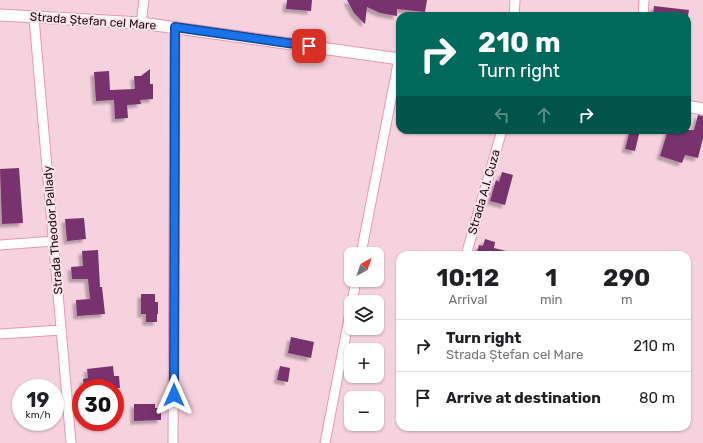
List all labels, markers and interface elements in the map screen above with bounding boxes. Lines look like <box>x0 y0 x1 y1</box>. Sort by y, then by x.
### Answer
street label: Strada Ștefan cel Mare <box>29 10 157 32</box>
text: 210 m <box>478 26 561 59</box>
icon: right <box>412 28 464 80</box>
pin <box>292 29 326 63</box>
icon: arrive <box>298 35 320 57</box>
text: Turn right <box>478 60 560 82</box>
icon: left <box>491 104 513 126</box>
icon: ahead <box>533 104 555 126</box>
icon: right <box>575 104 597 126</box>
street label: Strada A.I. Cuza <box>465 148 503 236</box>
street label: Strada Theodor Pallady <box>40 165 66 295</box>
north arrow <box>344 247 384 287</box>
map controls <box>344 247 384 431</box>
text: 10:12 <box>437 264 499 292</box>
text: 1 <box>545 264 557 292</box>
text: 290 <box>603 264 650 292</box>
text: Arrival <box>448 292 487 307</box>
text: min <box>540 292 563 307</box>
text: m <box>621 292 633 307</box>
button: layers <box>344 295 384 335</box>
text: Turn right <box>446 329 521 347</box>
icon: right <box>412 335 434 357</box>
text: 210 m <box>633 337 675 355</box>
button: + <box>344 343 384 383</box>
text: Strada Ștefan cel Mare <box>446 347 583 362</box>
position arrow <box>153 374 195 416</box>
speed limit sign: 30 <box>72 379 124 431</box>
icon: arrive <box>412 387 434 409</box>
text: 19 <box>27 388 49 412</box>
text: Arrive at destination <box>446 389 601 407</box>
text: 80 m <box>639 389 675 407</box>
button: − <box>344 391 384 431</box>
text: km/h <box>26 409 50 421</box>

